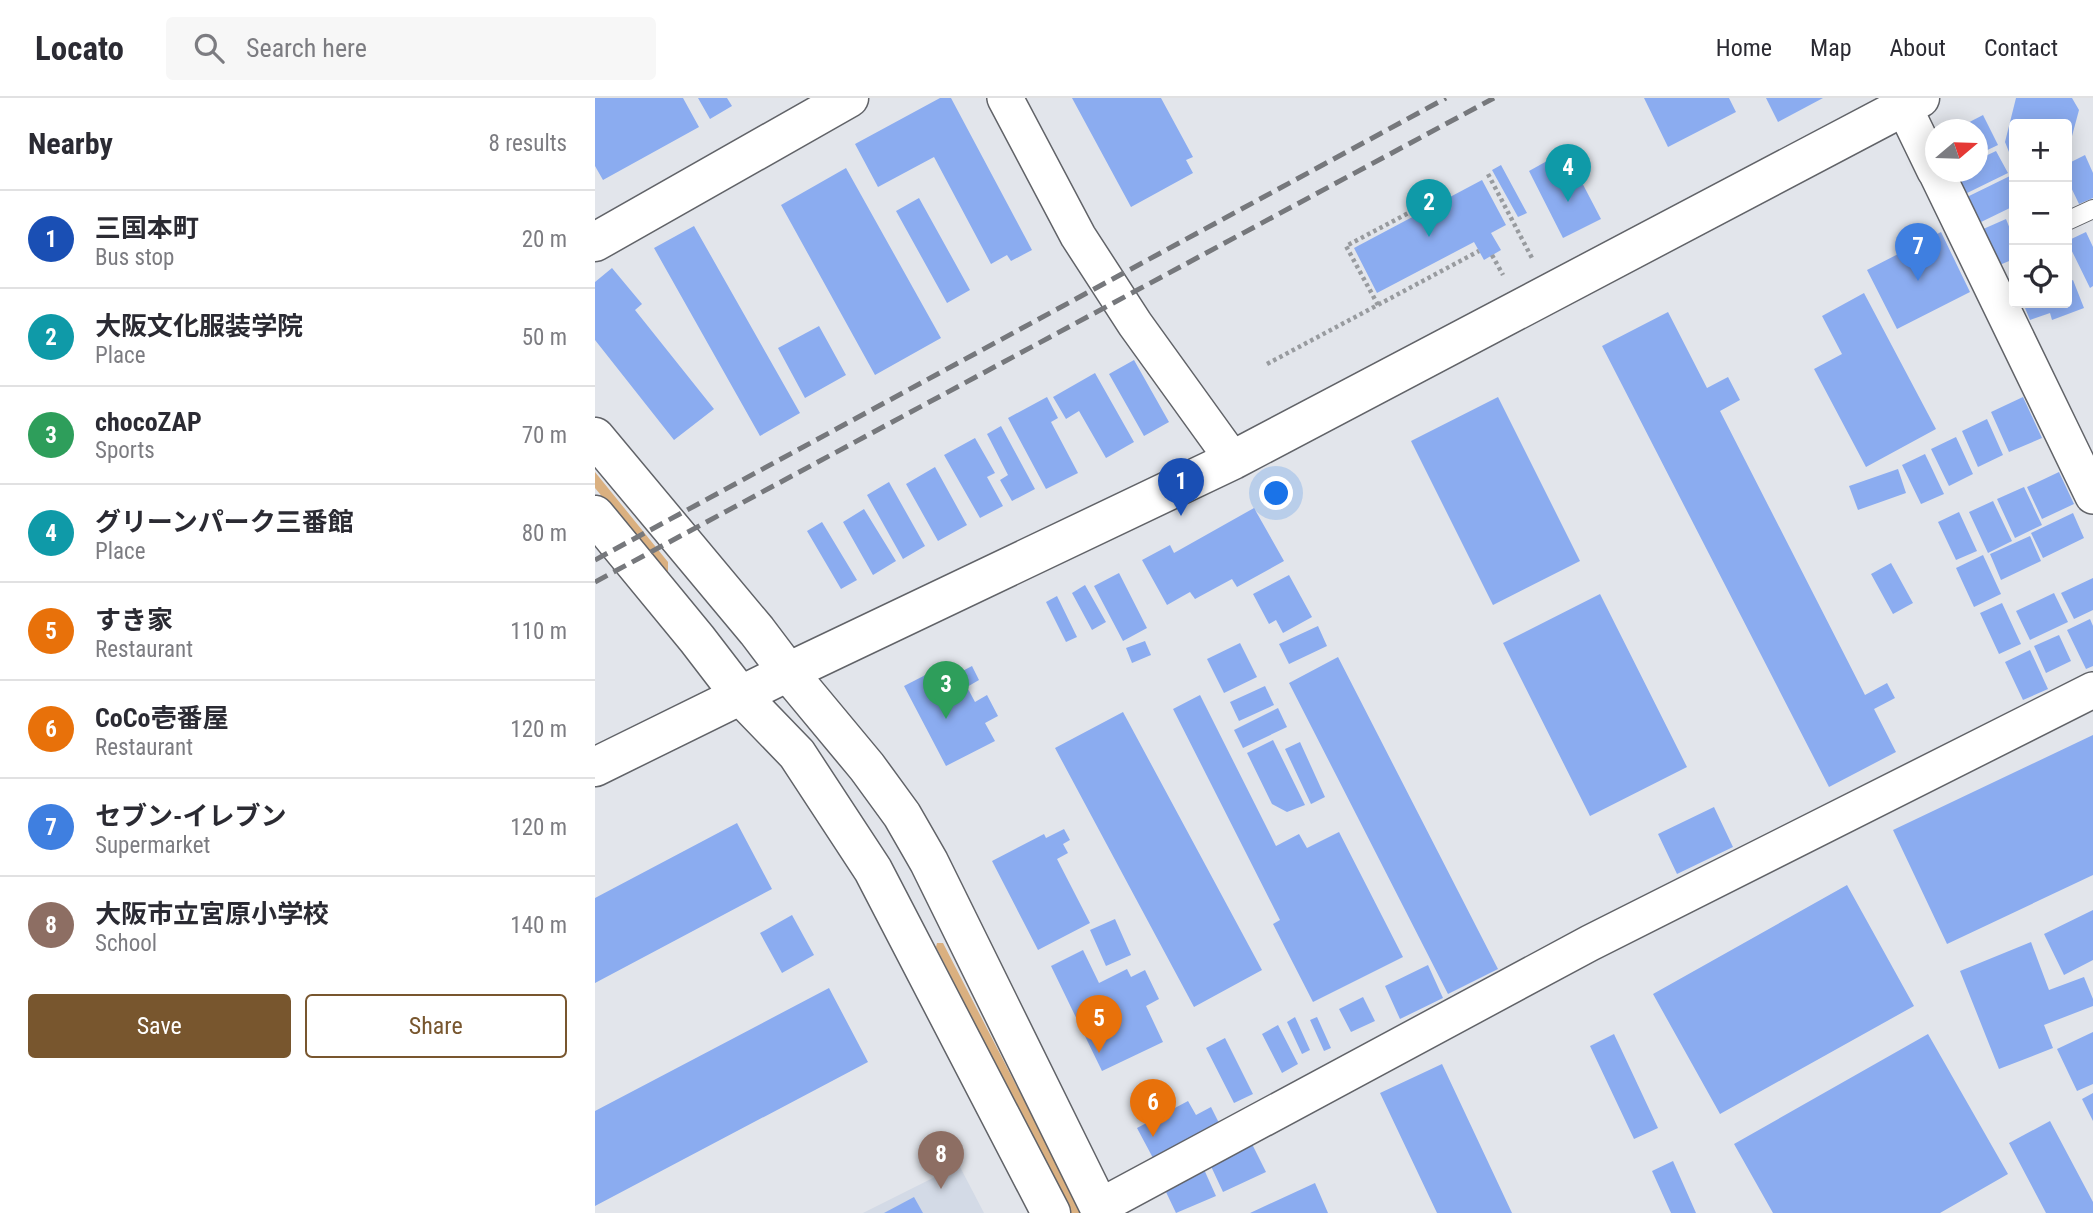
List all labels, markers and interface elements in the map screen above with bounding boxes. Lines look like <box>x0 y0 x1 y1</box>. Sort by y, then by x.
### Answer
search box <box>166 17 656 80</box>
text: Locato <box>35 29 124 68</box>
icon: search <box>190 29 228 67</box>
text: Search here <box>246 33 367 63</box>
text: Home <box>1716 34 1772 62</box>
text: Map <box>1810 34 1852 62</box>
text: About <box>1890 34 1946 62</box>
text: Contact <box>1984 34 2058 62</box>
north arrow <box>1925 119 1988 182</box>
map controls <box>2009 119 2072 308</box>
button: + <box>2009 119 2072 182</box>
text: Nearby <box>28 126 113 161</box>
text: 8 results <box>489 130 567 157</box>
pin: 4 <box>1545 144 1591 202</box>
pin: 2 <box>1406 179 1452 237</box>
button: − <box>2009 182 2072 245</box>
text: 三国本町 <box>95 213 199 243</box>
pin: 7 <box>1895 223 1941 281</box>
text: 1 <box>45 226 57 253</box>
text: 20 m <box>522 226 567 253</box>
text: Bus stop <box>95 244 174 271</box>
button: locate <box>2009 245 2072 308</box>
text: 大阪文化服装学院 <box>95 311 303 341</box>
text: 2 <box>45 324 57 351</box>
text: 50 m <box>522 324 567 351</box>
text: Place <box>95 342 145 369</box>
text: chocoZAP <box>95 407 202 437</box>
text: 3 <box>45 422 57 449</box>
text: 70 m <box>522 422 567 449</box>
text: Sports <box>95 437 155 464</box>
pin: 1 <box>1158 458 1204 516</box>
your location <box>1259 476 1293 510</box>
text: グリーンパーク三番館 <box>95 507 354 537</box>
text: 4 <box>45 520 57 547</box>
text: 80 m <box>522 520 567 547</box>
text: Place <box>95 538 145 565</box>
text: すき家 <box>95 605 173 635</box>
text: 5 <box>45 618 57 645</box>
text: 110 m <box>510 618 567 645</box>
text: Restaurant <box>95 636 193 663</box>
pin: 3 <box>923 661 969 719</box>
text: CoCo壱番屋 <box>95 703 229 733</box>
text: 6 <box>45 716 57 743</box>
text: 120 m <box>510 716 567 743</box>
text: Restaurant <box>95 734 193 761</box>
text: セブン-イレブン <box>95 801 286 831</box>
text: 7 <box>45 814 57 841</box>
text: 120 m <box>510 814 567 841</box>
text: Supermarket <box>95 832 210 859</box>
text: 大阪市立宮原小学校 <box>95 899 329 929</box>
text: 8 <box>45 912 57 939</box>
text: 140 m <box>510 912 567 939</box>
text: School <box>95 930 157 957</box>
button: Save <box>28 994 291 1058</box>
button: Share <box>305 994 567 1058</box>
pin: 5 <box>1076 995 1122 1053</box>
pin: 6 <box>1130 1079 1176 1137</box>
pin: 8 <box>918 1131 964 1189</box>

